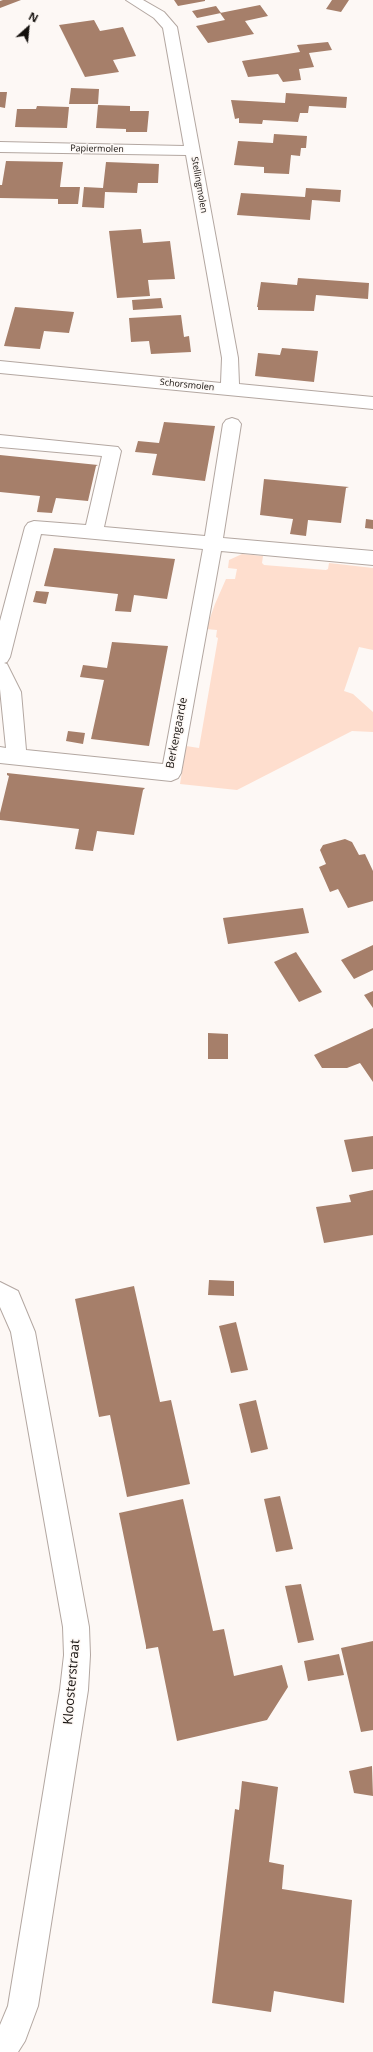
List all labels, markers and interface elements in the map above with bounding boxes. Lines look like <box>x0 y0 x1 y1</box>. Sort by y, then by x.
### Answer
north arrow <box>8 8 48 48</box>
text: N <box>26 8 41 26</box>
street label: Papiermolen <box>70 143 124 155</box>
street label: Stellingmolen <box>189 156 209 214</box>
street label: Schorsmolen <box>159 377 215 393</box>
street label: Berkengaarde <box>164 696 190 770</box>
street label: Kloosterstraat <box>61 1639 83 1725</box>

